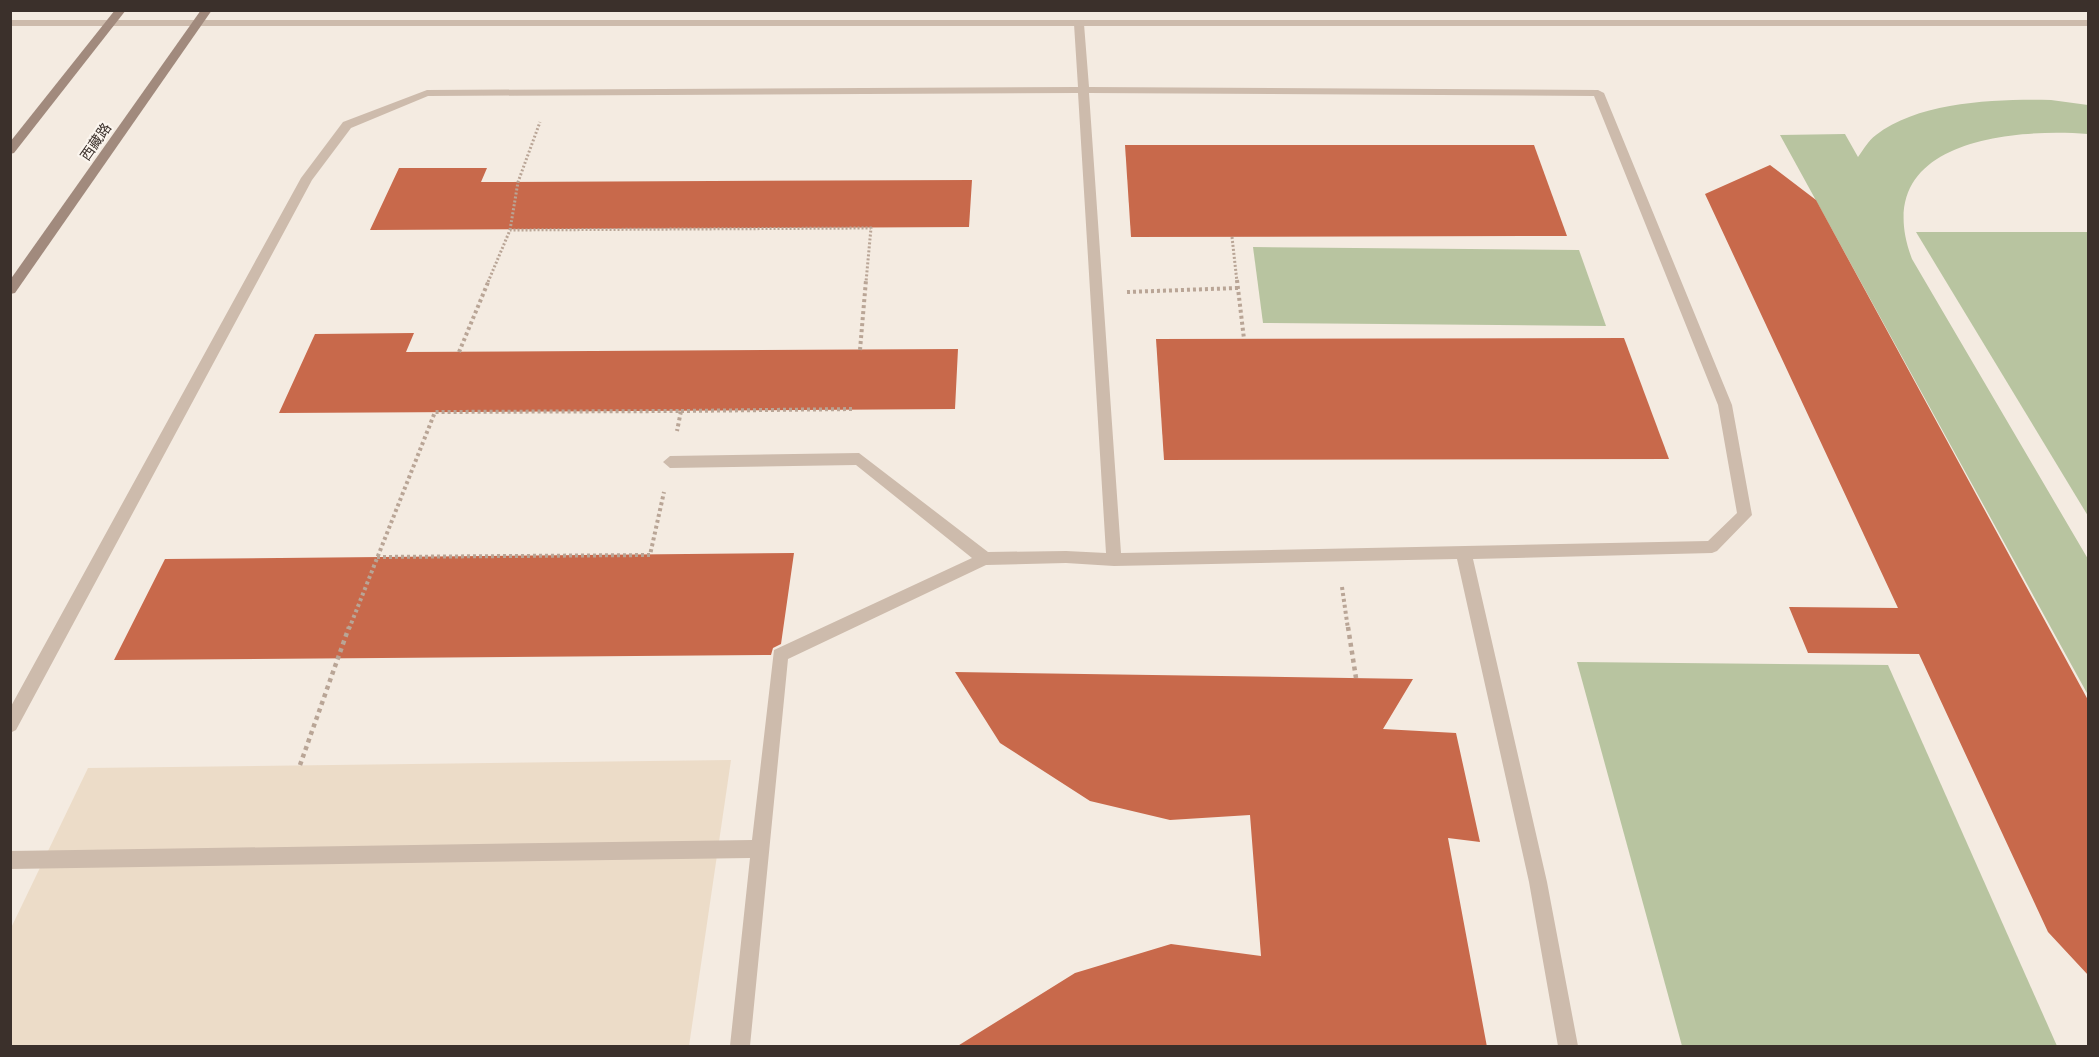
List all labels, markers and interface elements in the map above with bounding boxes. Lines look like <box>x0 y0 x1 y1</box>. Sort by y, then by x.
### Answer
street label: 西藏路 <box>77 120 115 164</box>

